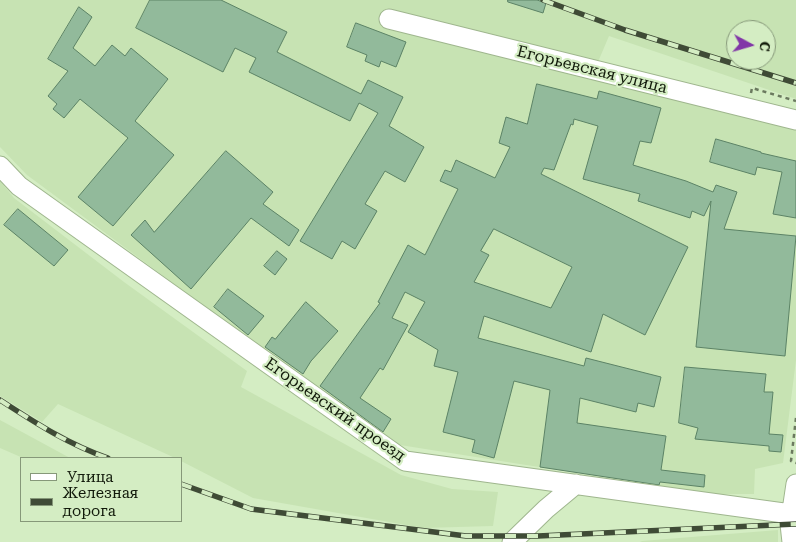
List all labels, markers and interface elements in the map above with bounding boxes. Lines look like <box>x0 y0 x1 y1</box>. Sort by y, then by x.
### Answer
north arrow <box>726 20 776 70</box>
text: С <box>756 41 773 52</box>
street label: Егорьевская улица <box>515 42 669 98</box>
street label: Егорьевский проезд <box>261 354 409 466</box>
legend <box>20 457 182 522</box>
text: Улица <box>67 468 113 486</box>
text: Железная дорога <box>63 484 138 520</box>

